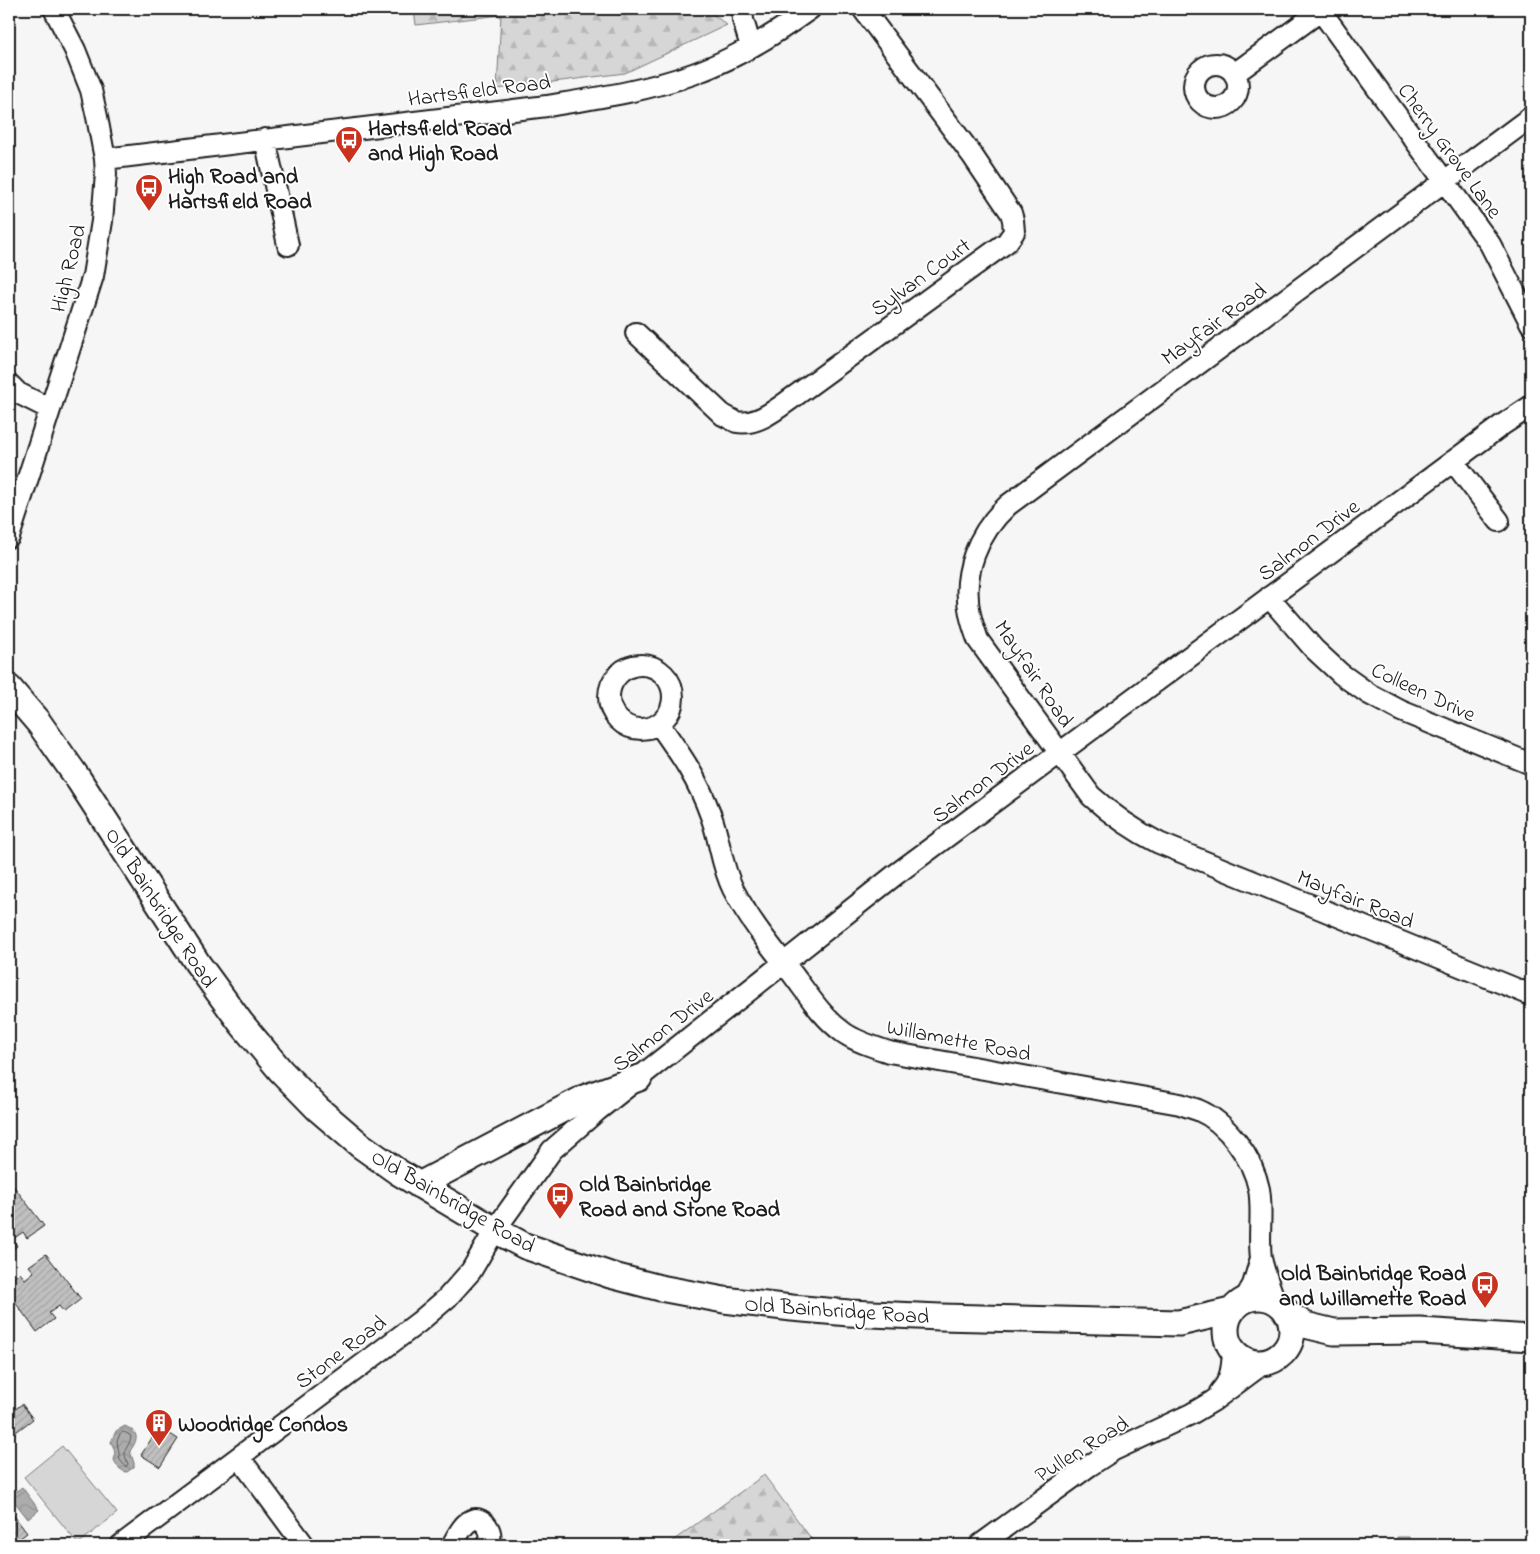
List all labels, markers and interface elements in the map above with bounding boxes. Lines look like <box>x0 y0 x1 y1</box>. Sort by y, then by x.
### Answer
street label: Hartsfield Road <box>406 67 553 117</box>
street label: Cherry Grove Lane <box>1387 77 1509 227</box>
place label: Hartsfield Road and High Road <box>368 114 512 172</box>
bus stop icon: Hartsfield Road and High Road <box>334 125 364 164</box>
place label: High Road and Hartsfield Road <box>168 162 312 219</box>
bus stop icon: High Road and Hartsfield Road <box>134 173 164 212</box>
street label: High Road <box>44 221 97 316</box>
street label: Sylvan Court <box>865 231 980 327</box>
street label: Mayfair Road <box>1155 276 1275 376</box>
street label: Salmon Drive <box>1252 492 1368 590</box>
street label: Mayfair Road <box>984 614 1080 735</box>
street label: Colleen Drive <box>1365 655 1480 732</box>
street label: Salmon Drive <box>926 734 1042 832</box>
street label: Old Bainbridge Road <box>95 822 223 996</box>
street label: Mayfair Road <box>1291 863 1418 940</box>
street label: Salmon Drive <box>607 982 721 1081</box>
street label: Willamette Road <box>884 1012 1033 1072</box>
street label: Old Bainbridge Road <box>364 1142 541 1264</box>
place label: Old Bainbridge Road and Stone Road <box>579 1170 781 1227</box>
bus stop icon: Old Bainbridge Road and Stone Road <box>545 1181 575 1220</box>
place label: Old Bainbridge Road and Willamette Road <box>1279 1259 1467 1316</box>
bus stop icon: Old Bainbridge Road and Willamette Road <box>1470 1270 1500 1309</box>
street label: Old Bainbridge Road <box>743 1290 930 1335</box>
street label: Stone Road <box>289 1308 394 1398</box>
building icon: Woodridge Condos <box>144 1408 174 1447</box>
street label: Pullen Road <box>1029 1409 1136 1492</box>
place label: Woodridge Condos <box>178 1410 348 1443</box>

